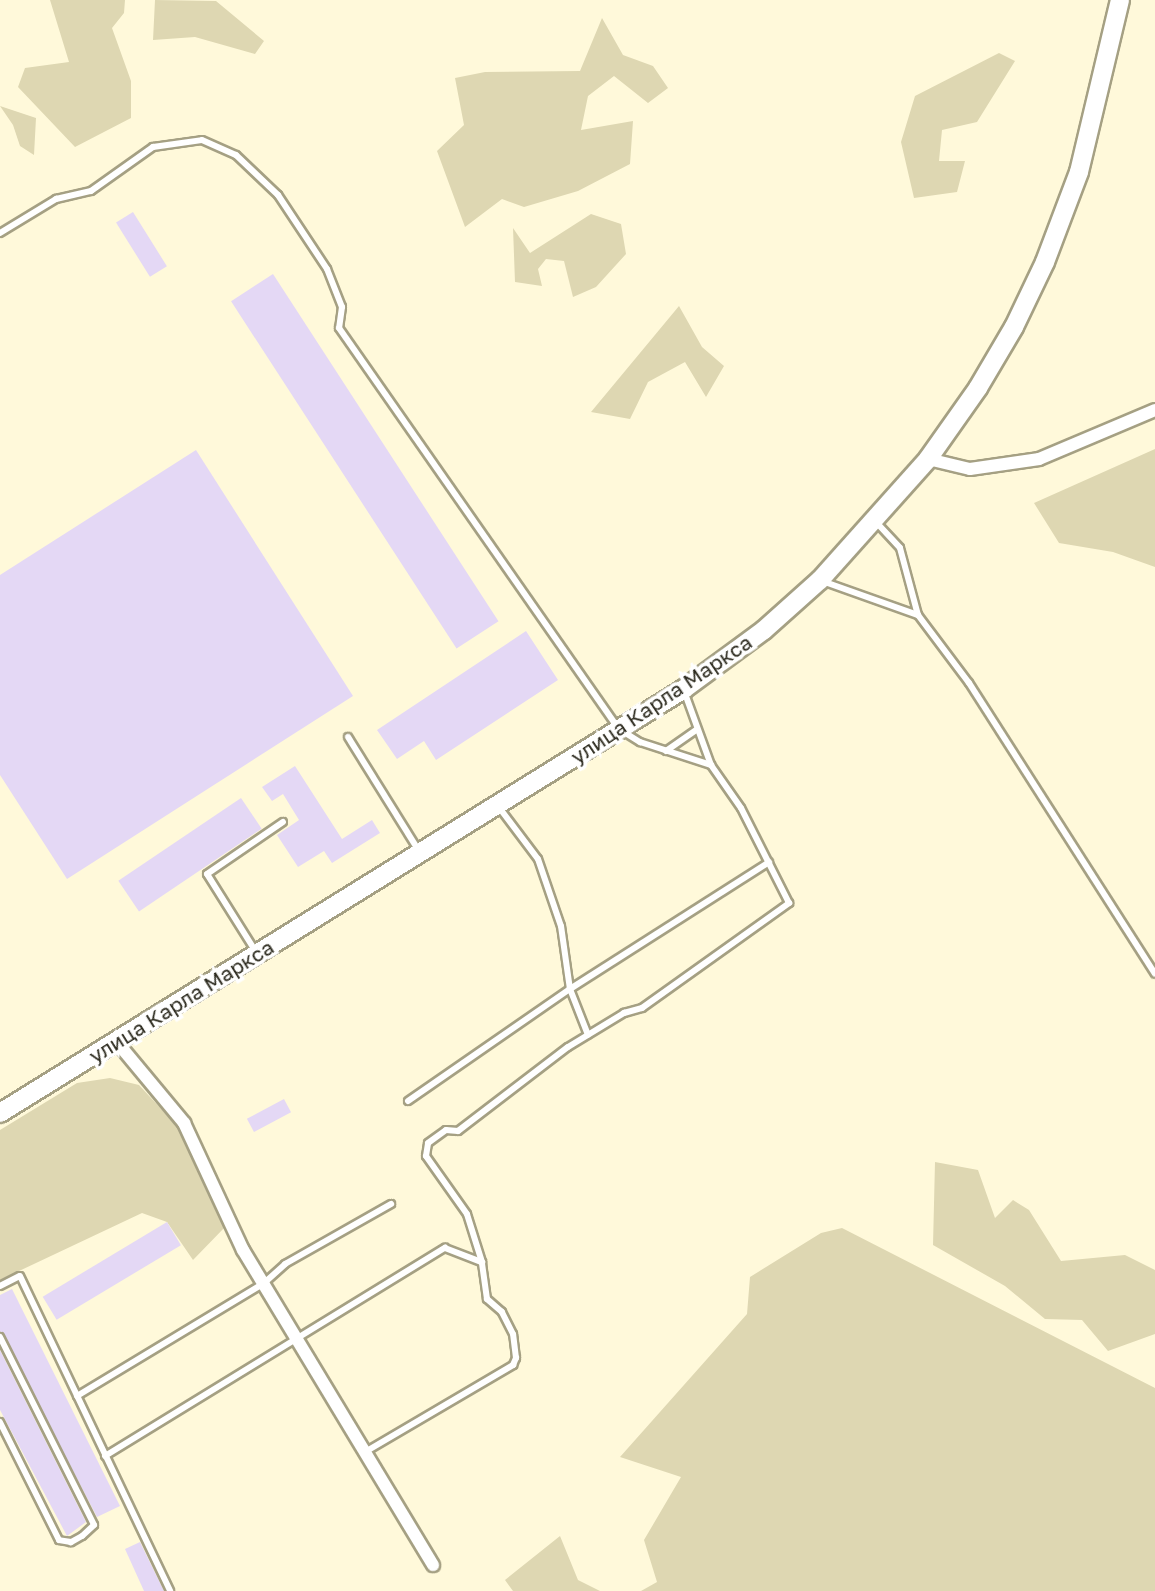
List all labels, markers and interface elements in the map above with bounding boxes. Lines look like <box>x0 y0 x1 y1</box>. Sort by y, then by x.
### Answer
street label: улица Карла Маркса <box>566 629 756 769</box>
street label: улица Карла Маркса <box>84 934 278 1068</box>

